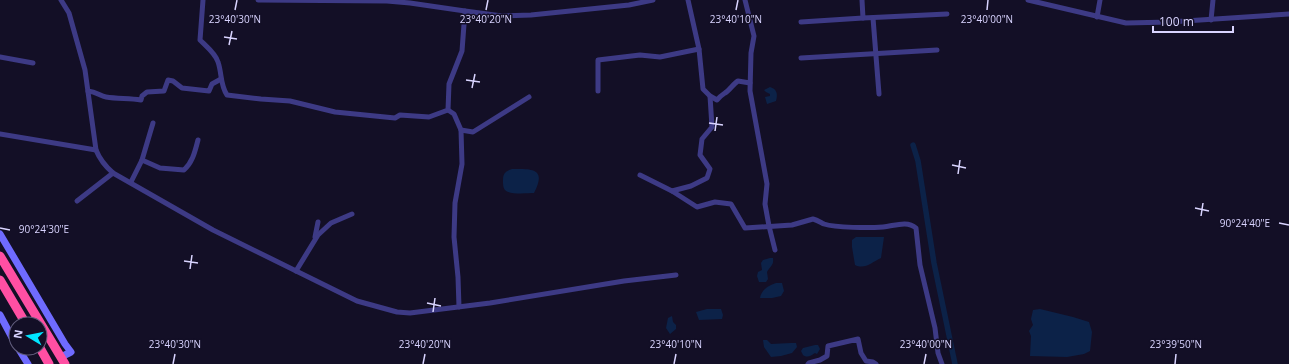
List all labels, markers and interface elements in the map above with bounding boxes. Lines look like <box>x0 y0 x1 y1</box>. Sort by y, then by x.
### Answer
scale bar <box>1153 8 1233 34</box>
text: 23°40'30"N <box>209 12 261 26</box>
text: 23°40'20"N <box>460 12 512 26</box>
text: 23°40'10"N <box>710 12 762 26</box>
text: 23°40'00"N <box>961 12 1013 26</box>
text: 100 m <box>1159 13 1194 30</box>
text: 90°24'40"E <box>1220 216 1270 230</box>
text: 90°24'30"E <box>19 222 69 236</box>
north arrow <box>8 316 48 356</box>
text: N <box>9 328 26 340</box>
text: 23°40'30"N <box>149 337 201 351</box>
text: 23°40'20"N <box>399 337 451 351</box>
text: 23°40'10"N <box>650 337 702 351</box>
text: 23°40'00"N <box>900 337 952 351</box>
text: 23°39'50"N <box>1150 337 1202 351</box>

